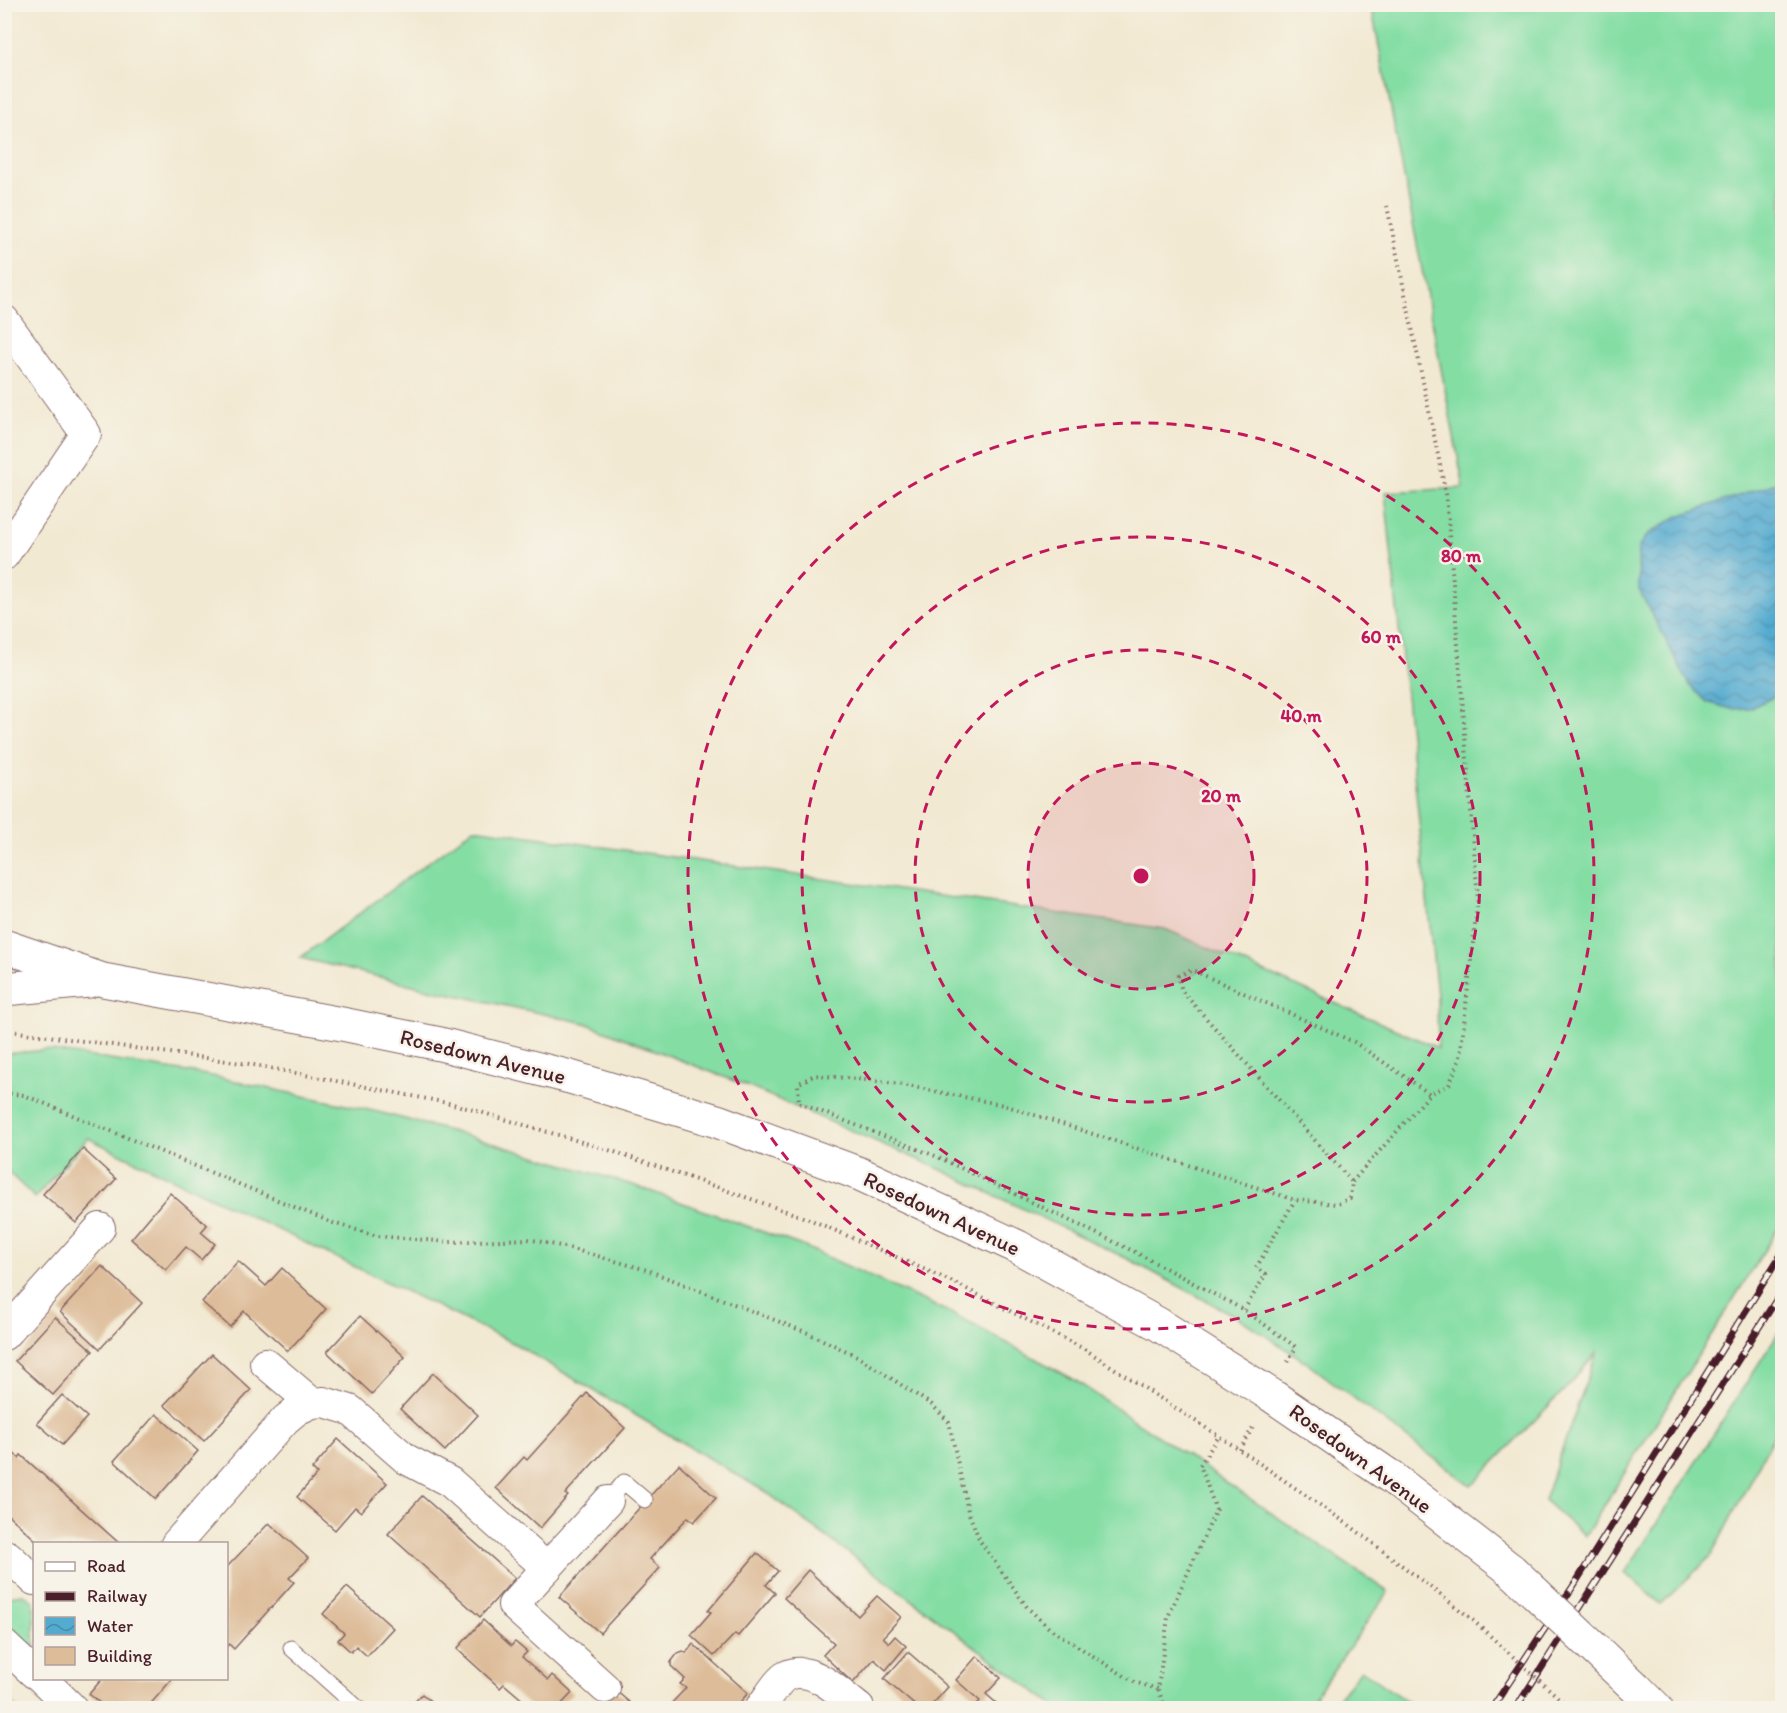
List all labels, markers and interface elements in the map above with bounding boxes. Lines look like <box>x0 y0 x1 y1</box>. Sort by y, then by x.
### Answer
text: 80 m <box>1441 545 1482 567</box>
text: 60 m <box>1361 626 1402 648</box>
text: 40 m <box>1280 705 1322 727</box>
text: 20 m <box>1201 785 1242 807</box>
centre of rings <box>1131 866 1151 886</box>
street label: Rosedown Avenue <box>397 1023 569 1090</box>
street label: Rosedown Avenue <box>859 1165 1024 1262</box>
street label: Rosedown Avenue <box>1284 1398 1437 1519</box>
legend <box>33 1542 228 1680</box>
text: Road <box>87 1555 126 1577</box>
text: Railway <box>87 1585 148 1607</box>
text: Water <box>87 1615 133 1637</box>
text: Building <box>87 1645 153 1667</box>

